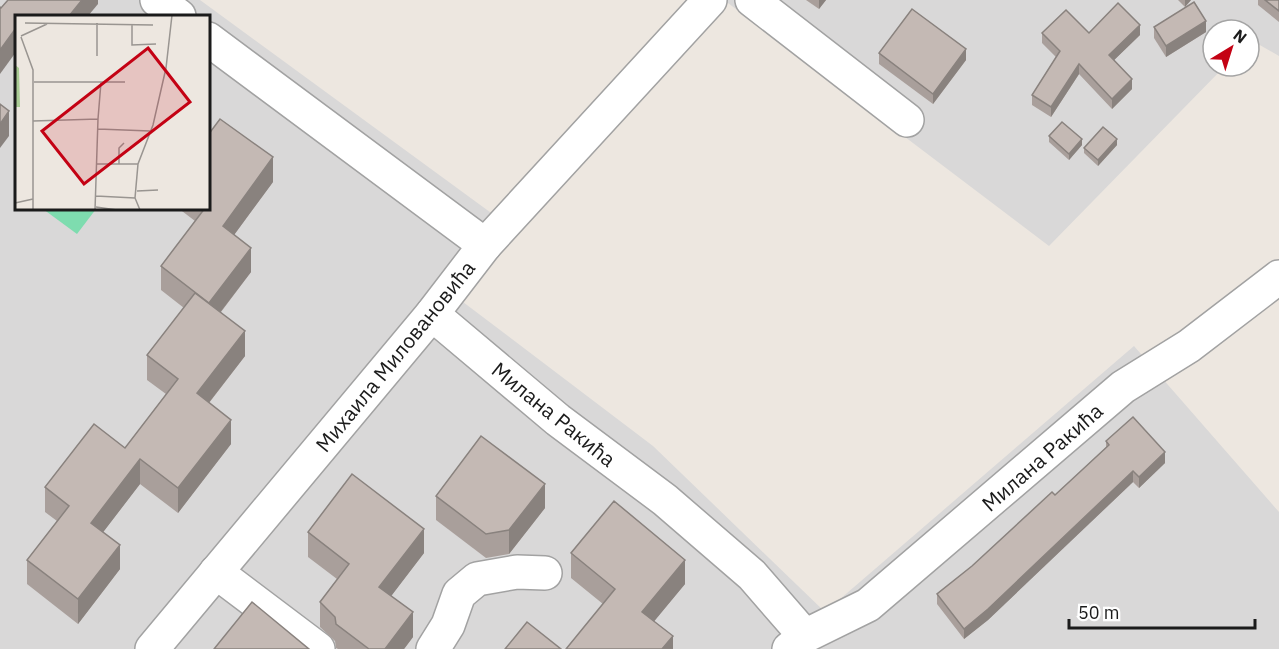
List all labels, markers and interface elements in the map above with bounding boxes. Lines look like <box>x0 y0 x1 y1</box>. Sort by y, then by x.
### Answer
inset map <box>15 15 210 210</box>
north arrow <box>1201 18 1261 78</box>
text: N <box>1230 25 1251 48</box>
street label: Михаила Миловановића <box>309 254 481 458</box>
street label: Милана Ракића <box>486 355 622 473</box>
street label: Милана Ракића <box>976 397 1108 517</box>
scale bar <box>1069 592 1255 630</box>
text: 50 m <box>1078 601 1120 624</box>

